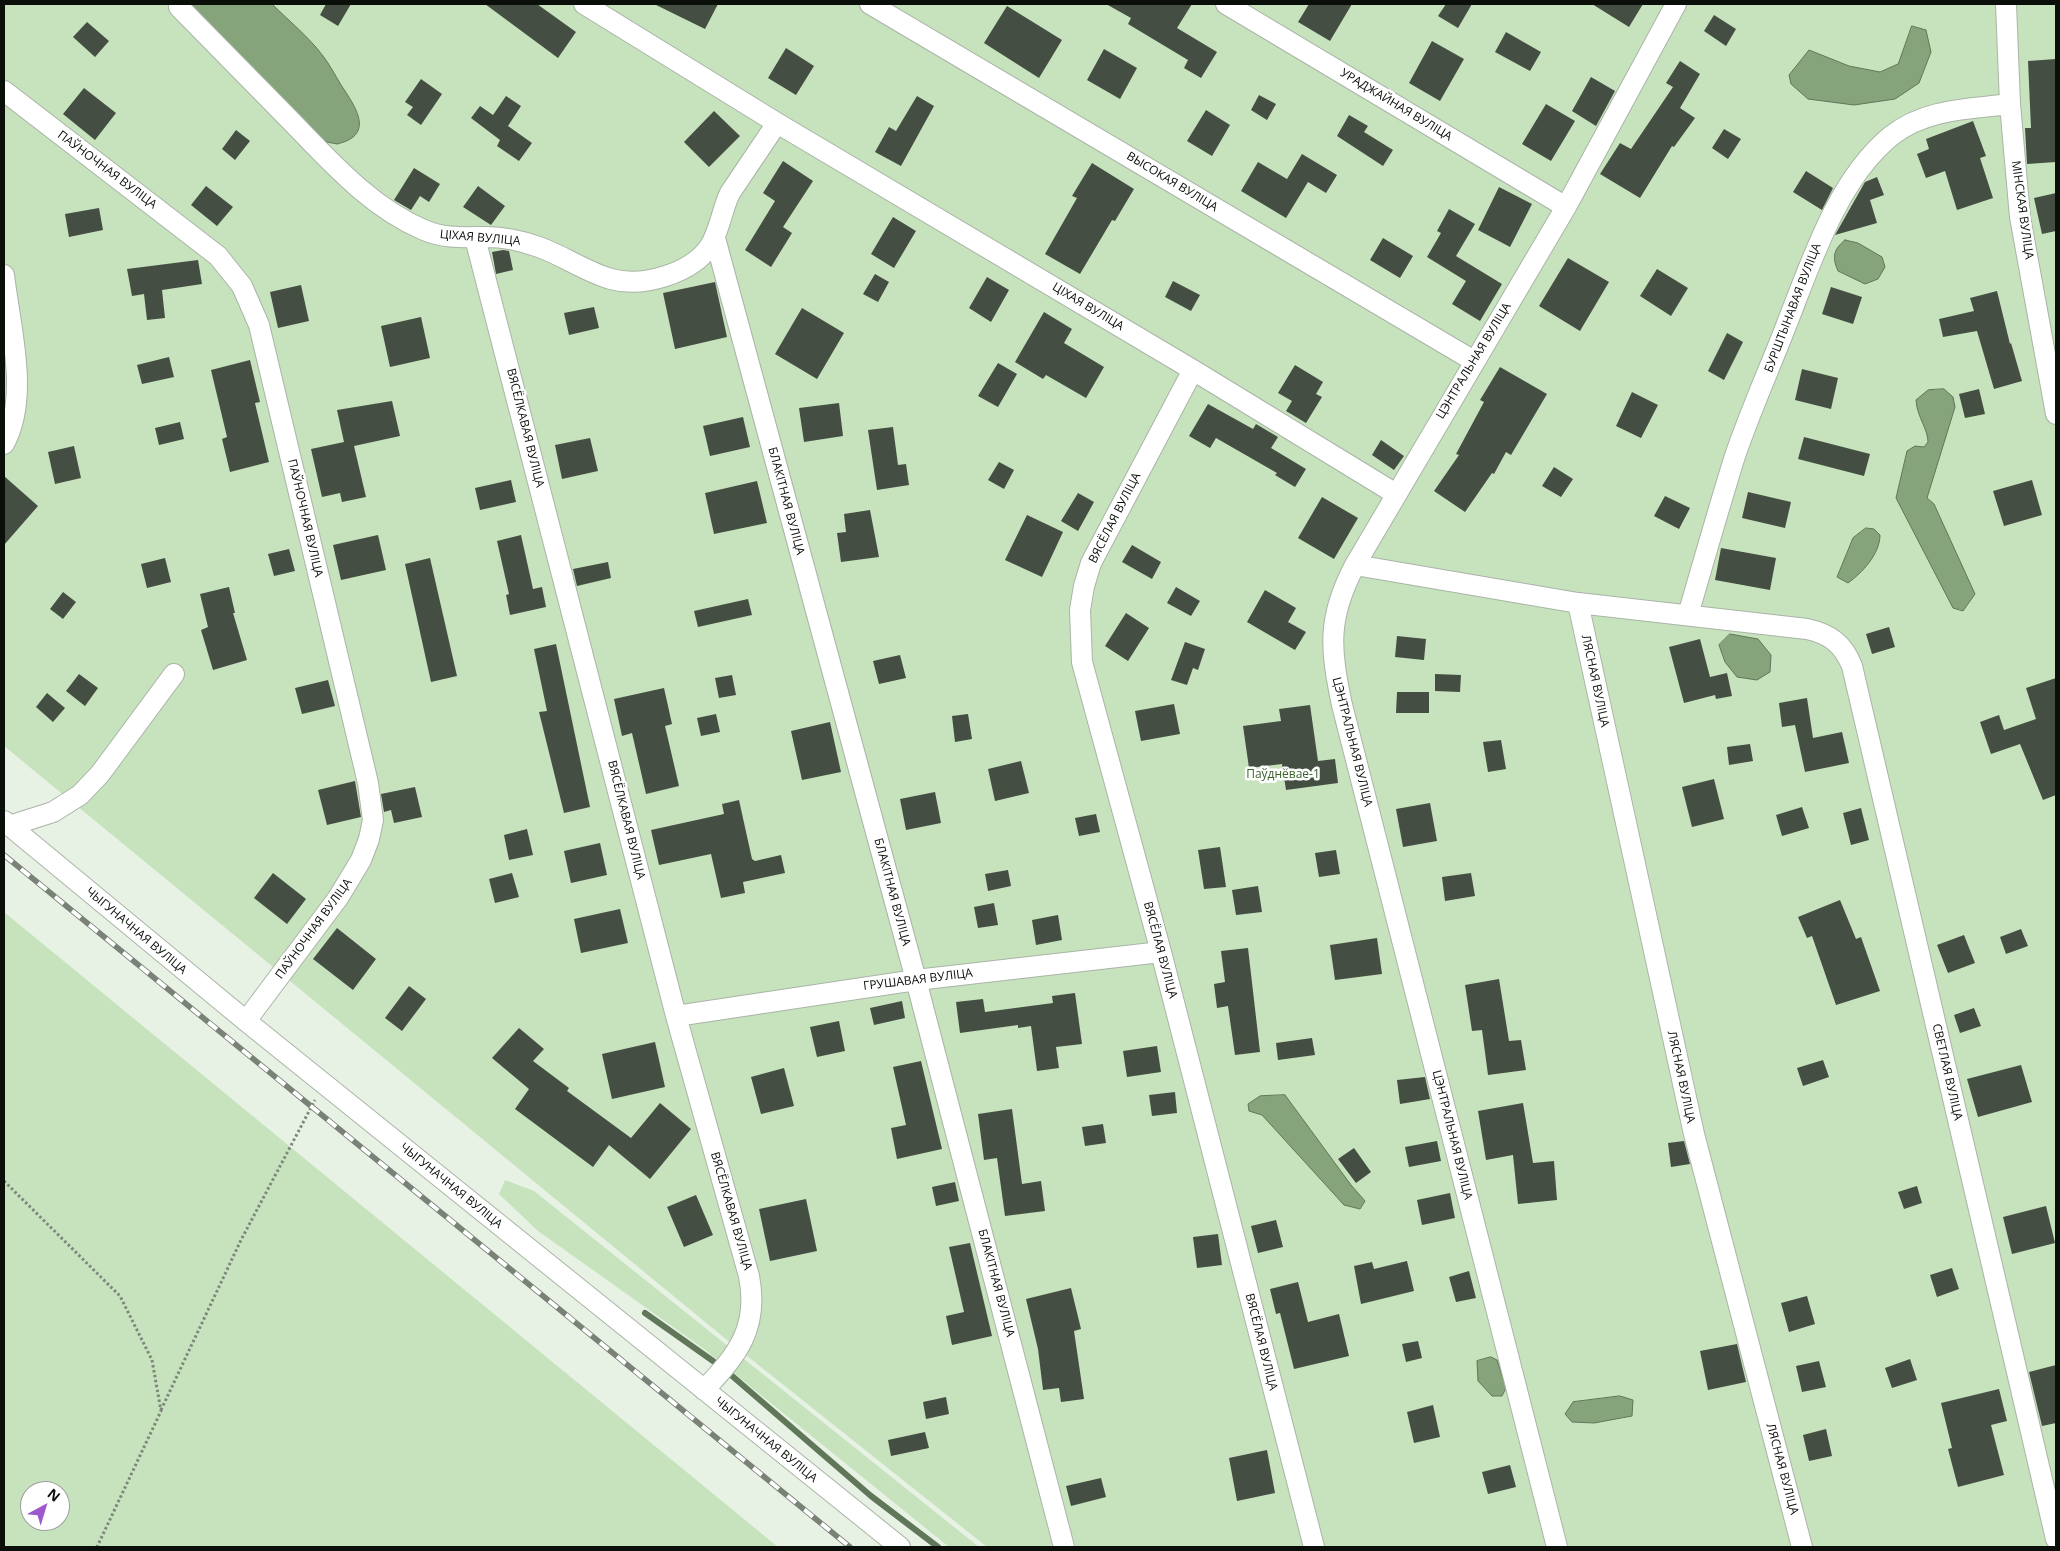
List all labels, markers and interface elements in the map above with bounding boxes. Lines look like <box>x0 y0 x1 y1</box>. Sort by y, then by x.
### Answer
street label: УРАДЖАЙНАЯ ВУЛІЦА <box>1338 66 1454 144</box>
street label: ПАЎНОЧНАЯ ВУЛІЦА <box>54 128 160 212</box>
street label: ВЫСОКАЯ ВУЛІЦА <box>1124 149 1220 215</box>
street label: МІНСКАЯ ВУЛІЦА <box>2008 160 2036 260</box>
street label: ЦІХАЯ ВУЛІЦА <box>439 227 521 249</box>
street label: БУРШТЫНАВАЯ ВУЛІЦА <box>1762 241 1824 375</box>
street label: ЦІХАЯ ВУЛІЦА <box>1050 280 1126 334</box>
street label: ЦЭНТРАЛЬНАЯ ВУЛІЦА <box>1434 300 1514 422</box>
street label: ВЯСЁЛКАВАЯ ВУЛІЦА <box>503 367 547 489</box>
street label: БЛАКІТНАЯ ВУЛІЦА <box>765 445 807 557</box>
street label: ПАЎНОЧНАЯ ВУЛІЦА <box>284 458 326 578</box>
street label: ВЯСЁЛАЯ ВУЛІЦА <box>1086 470 1144 566</box>
street label: ЛЯСНАЯ ВУЛІЦА <box>1578 633 1612 729</box>
street label: ЦЭНТРАЛЬНАЯ ВУЛІЦА <box>1329 676 1375 808</box>
street label: ВЯСЁЛКАВАЯ ВУЛІЦА <box>604 759 648 881</box>
park label: Паўднёвае-1 <box>1246 768 1320 782</box>
street label: БЛАКІТНАЯ ВУЛІЦА <box>871 836 913 948</box>
street label: ПАЎНОЧНАЯ ВУЛІЦА <box>273 876 355 982</box>
street label: ЧЫГУНАЧНАЯ ВУЛІЦА <box>83 885 189 977</box>
street label: ВЯСЁЛАЯ ВУЛІЦА <box>1140 900 1180 1000</box>
street label: ГРУШАВАЯ ВУЛІЦА <box>862 966 974 994</box>
street label: СВЕТЛАЯ ВУЛІЦА <box>1929 1022 1965 1122</box>
street label: ЛЯСНАЯ ВУЛІЦА <box>1664 1029 1698 1125</box>
street label: ЦЭНТРАЛЬНАЯ ВУЛІЦА <box>1429 1069 1475 1201</box>
street label: ЧЫГУНАЧНАЯ ВУЛІЦА <box>397 1140 505 1232</box>
street label: ВЯСЁЛКАВАЯ ВУЛІЦА <box>707 1150 755 1272</box>
street label: БЛАКІТНАЯ ВУЛІЦА <box>975 1227 1017 1339</box>
street label: ВЯСЁЛАЯ ВУЛІЦА <box>1242 1292 1280 1392</box>
street label: ЧЫГУНАЧНАЯ ВУЛІЦА <box>712 1394 820 1486</box>
street label: ЛЯСНАЯ ВУЛІЦА <box>1763 1422 1801 1516</box>
north arrow <box>20 1481 70 1531</box>
text: N <box>44 1484 65 1506</box>

